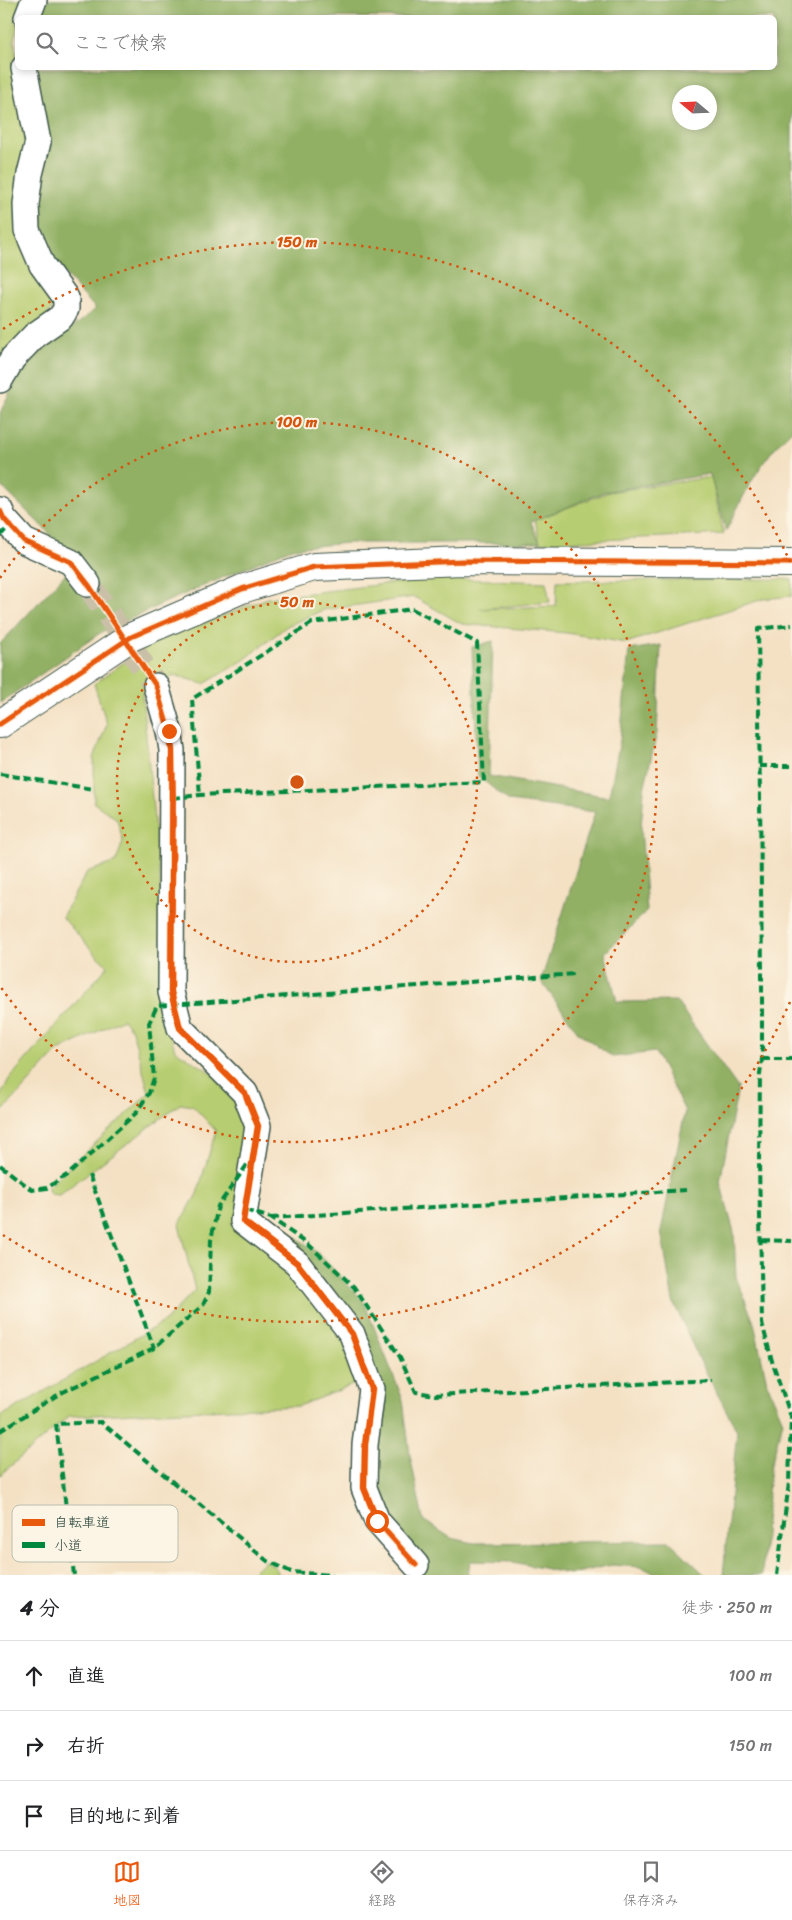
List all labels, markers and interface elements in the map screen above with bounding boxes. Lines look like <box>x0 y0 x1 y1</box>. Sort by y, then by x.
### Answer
search box <box>15 15 777 70</box>
text: ここで検索 <box>73 26 168 59</box>
icon: search <box>33 29 61 57</box>
north arrow <box>672 85 717 130</box>
text: 150 m <box>277 229 318 255</box>
text: 100 m <box>277 409 318 435</box>
text: 50 m <box>280 589 315 615</box>
route end <box>158 720 181 743</box>
centre of rings <box>288 773 306 791</box>
legend <box>12 1505 178 1562</box>
text: 自転車道 <box>54 1510 110 1535</box>
route start <box>366 1510 389 1533</box>
text: 小道 <box>54 1533 82 1558</box>
text: 4 分 <box>20 1589 60 1627</box>
text: 徒歩 · 250 m <box>682 1593 772 1622</box>
text: 直進 <box>67 1659 105 1692</box>
text: 100 m <box>728 1661 772 1690</box>
icon: ahead <box>20 1662 48 1690</box>
text: 右折 <box>67 1729 105 1762</box>
text: 150 m <box>729 1731 772 1760</box>
icon: right <box>20 1732 48 1760</box>
text: 目的地に到着 <box>67 1799 181 1832</box>
icon: arrive <box>20 1802 48 1830</box>
tab: 地図 <box>113 1858 141 1913</box>
tab: 経路 <box>368 1858 396 1913</box>
tab: 保存済み <box>623 1858 679 1913</box>

